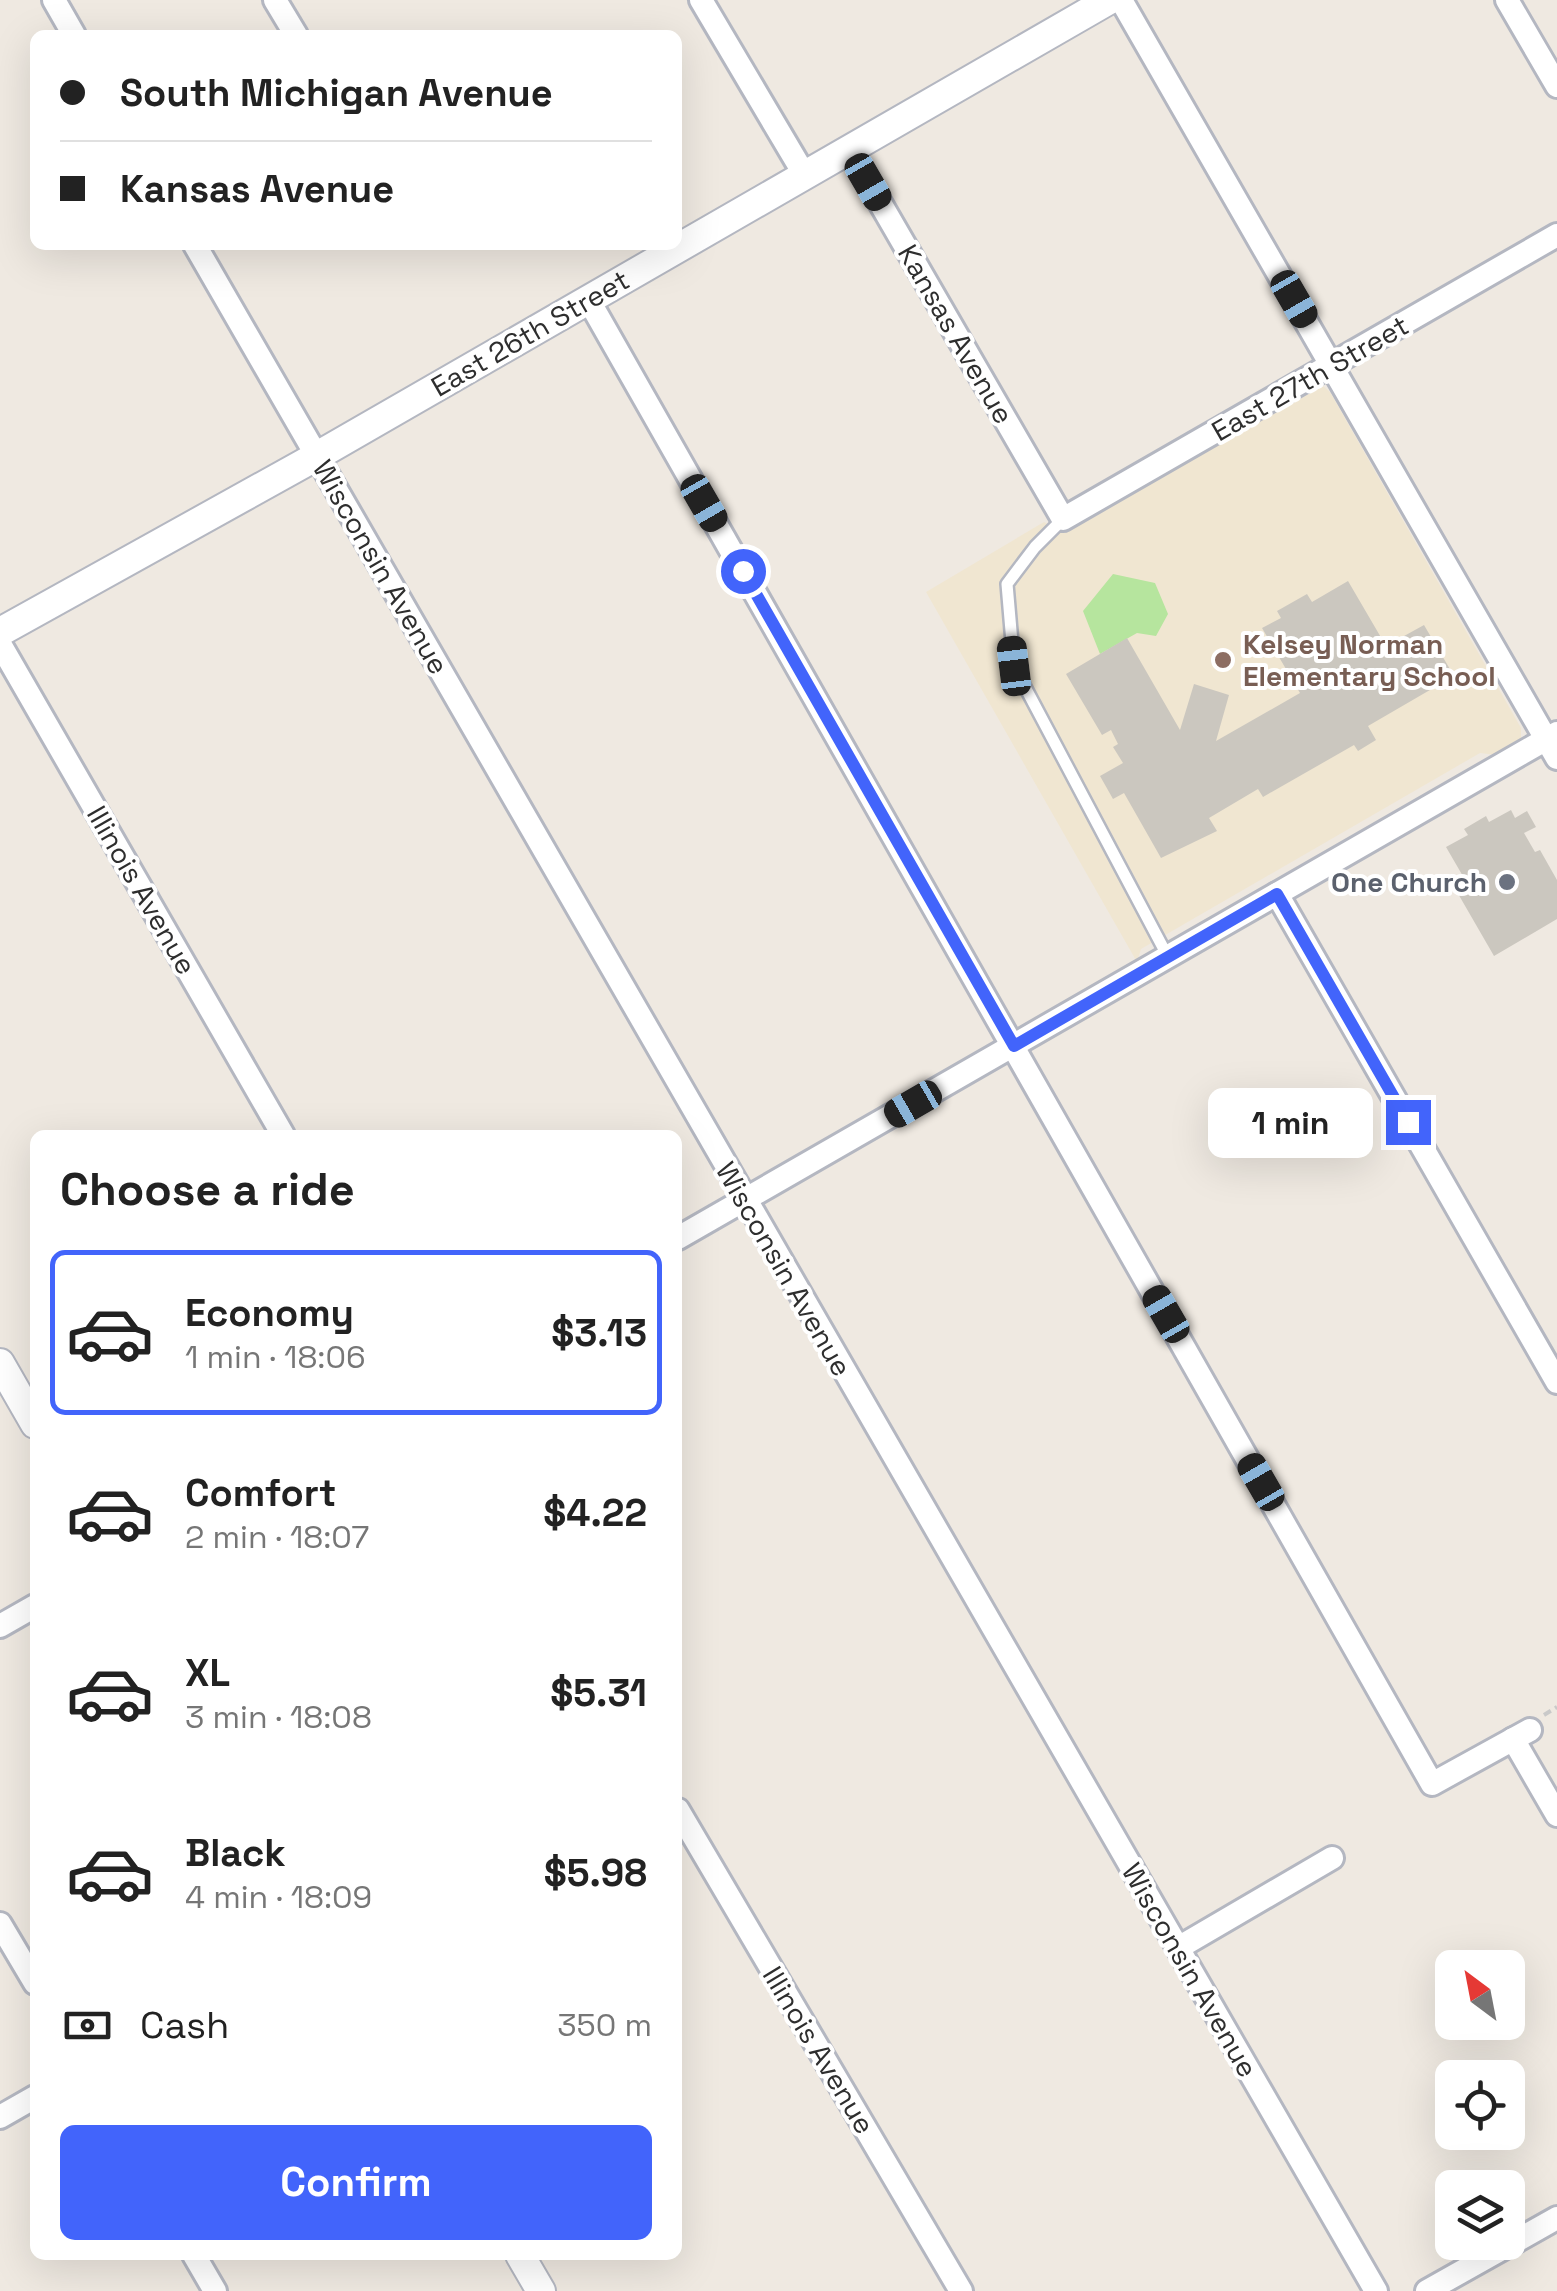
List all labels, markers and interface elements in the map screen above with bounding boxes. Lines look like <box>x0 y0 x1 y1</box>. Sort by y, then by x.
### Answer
text: South Michigan Avenue <box>120 69 553 117</box>
car <box>840 149 896 215</box>
text: Kansas Avenue <box>120 165 394 213</box>
street label: Kansas Avenue <box>890 238 1022 430</box>
street label: East 26th Street <box>424 262 636 404</box>
car <box>1266 266 1322 332</box>
street label: East 27th Street <box>1205 307 1415 449</box>
street label: Wisconsin Avenue <box>305 453 457 681</box>
car <box>676 470 732 536</box>
route start <box>721 549 766 594</box>
place label: Kelsey Norman Elementary School <box>1243 626 1496 694</box>
car <box>995 634 1033 698</box>
marker: Kelsey Norman Elementary School <box>1212 649 1234 671</box>
street label: Illinois Avenue <box>79 799 205 981</box>
place label: One Church <box>1331 864 1487 900</box>
marker: One Church <box>1496 871 1518 893</box>
car <box>880 1076 946 1132</box>
callout: 1 min <box>1208 1087 1373 1157</box>
route end <box>1386 1100 1431 1145</box>
text: 1 min <box>1251 1103 1330 1143</box>
street label: Wisconsin Avenue <box>708 1155 860 1383</box>
text: Choose a ride <box>60 1161 355 1218</box>
car <box>1138 1281 1194 1347</box>
icon: car <box>65 1288 155 1378</box>
text: Economy <box>185 1289 354 1337</box>
text: $3.13 <box>551 1309 647 1357</box>
text: 1 min · 18:06 <box>185 1337 366 1377</box>
car <box>1233 1449 1289 1515</box>
icon: car <box>65 1468 155 1558</box>
text: Comfort <box>185 1469 336 1517</box>
text: $4.22 <box>543 1489 647 1537</box>
text: 2 min · 18:07 <box>185 1517 369 1557</box>
icon: car <box>65 1648 155 1738</box>
text: XL <box>185 1649 230 1697</box>
text: $5.31 <box>550 1669 647 1717</box>
text: 3 min · 18:08 <box>185 1697 372 1737</box>
icon: car <box>65 1828 155 1918</box>
text: Black <box>185 1829 286 1877</box>
text: $5.98 <box>544 1849 647 1897</box>
street label: Wisconsin Avenue <box>1114 1856 1266 2084</box>
text: 4 min · 18:09 <box>185 1877 372 1917</box>
north arrow <box>1435 1950 1525 2040</box>
map controls <box>1435 1950 1525 2260</box>
street label: Illinois Avenue <box>755 1960 883 2140</box>
icon: cash <box>60 1998 115 2053</box>
text: Cash <box>140 2001 229 2049</box>
text: 350 m <box>557 2005 652 2045</box>
button: locate <box>1435 2060 1525 2150</box>
button: Confirm <box>60 2125 652 2240</box>
button: layers <box>1435 2170 1525 2260</box>

